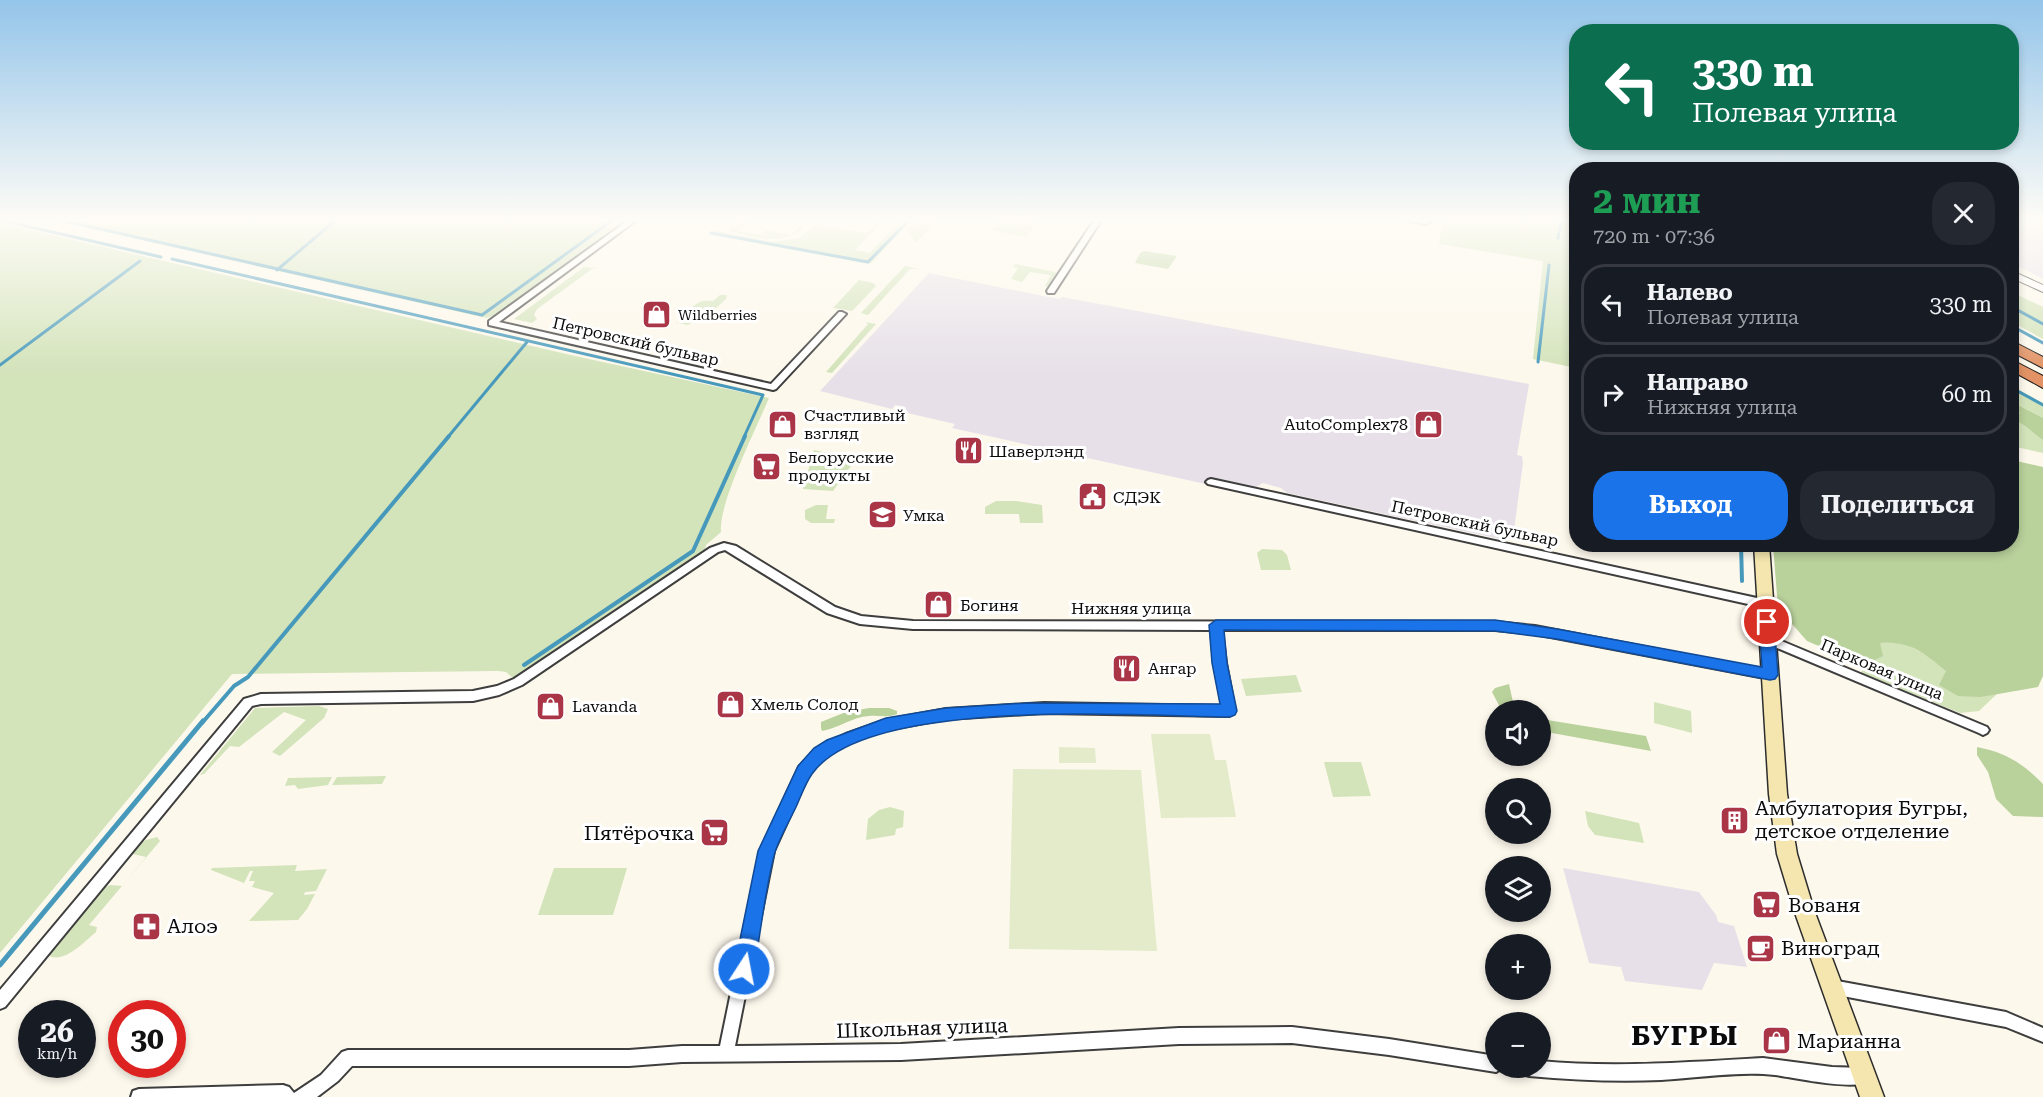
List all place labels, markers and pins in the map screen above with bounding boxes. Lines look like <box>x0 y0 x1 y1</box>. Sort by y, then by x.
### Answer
shop icon: Wildberries <box>641 299 673 331</box>
place label: Wildberries <box>678 307 757 323</box>
place label: Счастливый взгляд <box>804 406 906 443</box>
shop icon: Счастливый взгляд <box>767 408 799 440</box>
shop icon: AutoComplex78 <box>1413 408 1445 440</box>
place label: AutoComplex78 <box>1284 415 1408 434</box>
restaurant icon: Шаверлэнд <box>952 435 984 467</box>
place label: Шаверлэнд <box>989 442 1084 461</box>
place label: Белорусские продукты <box>788 448 894 485</box>
supermarket icon: Белорусские продукты <box>751 450 783 482</box>
public building icon: СДЭК <box>1076 481 1108 513</box>
place label: СДЭК <box>1113 488 1161 507</box>
school or university icon: Умка <box>866 499 898 531</box>
place label: Умка <box>903 506 945 525</box>
shop icon: Богиня <box>923 589 955 621</box>
place label: Богиня <box>960 596 1019 615</box>
pin <box>1741 596 1792 647</box>
restaurant icon: Ангар <box>1111 652 1143 684</box>
place label: Ангар <box>1148 659 1197 678</box>
shop icon: Хмель Солод <box>714 688 746 720</box>
shop icon: Lavanda <box>535 690 567 722</box>
place label: Хмель Солод <box>751 695 859 714</box>
place label: Lavanda <box>572 697 638 716</box>
place label: Амбулатория Бугры, детское отделение <box>1755 796 1968 843</box>
building icon: Амбулатория Бугры, детское отделение <box>1718 804 1750 836</box>
supermarket icon: Пятёрочка <box>699 817 731 849</box>
place label: Пятёрочка <box>584 821 694 845</box>
supermarket icon: Вованя <box>1751 889 1783 921</box>
place label: Вованя <box>1788 893 1860 917</box>
pharmacy icon: Алоэ <box>130 910 162 942</box>
place label: Алоэ <box>167 914 218 938</box>
cafe icon: Виноград <box>1744 932 1776 964</box>
place label: Виноград <box>1781 936 1880 960</box>
shop icon: Марианна <box>1760 1025 1792 1057</box>
place label: Марианна <box>1797 1029 1901 1053</box>

